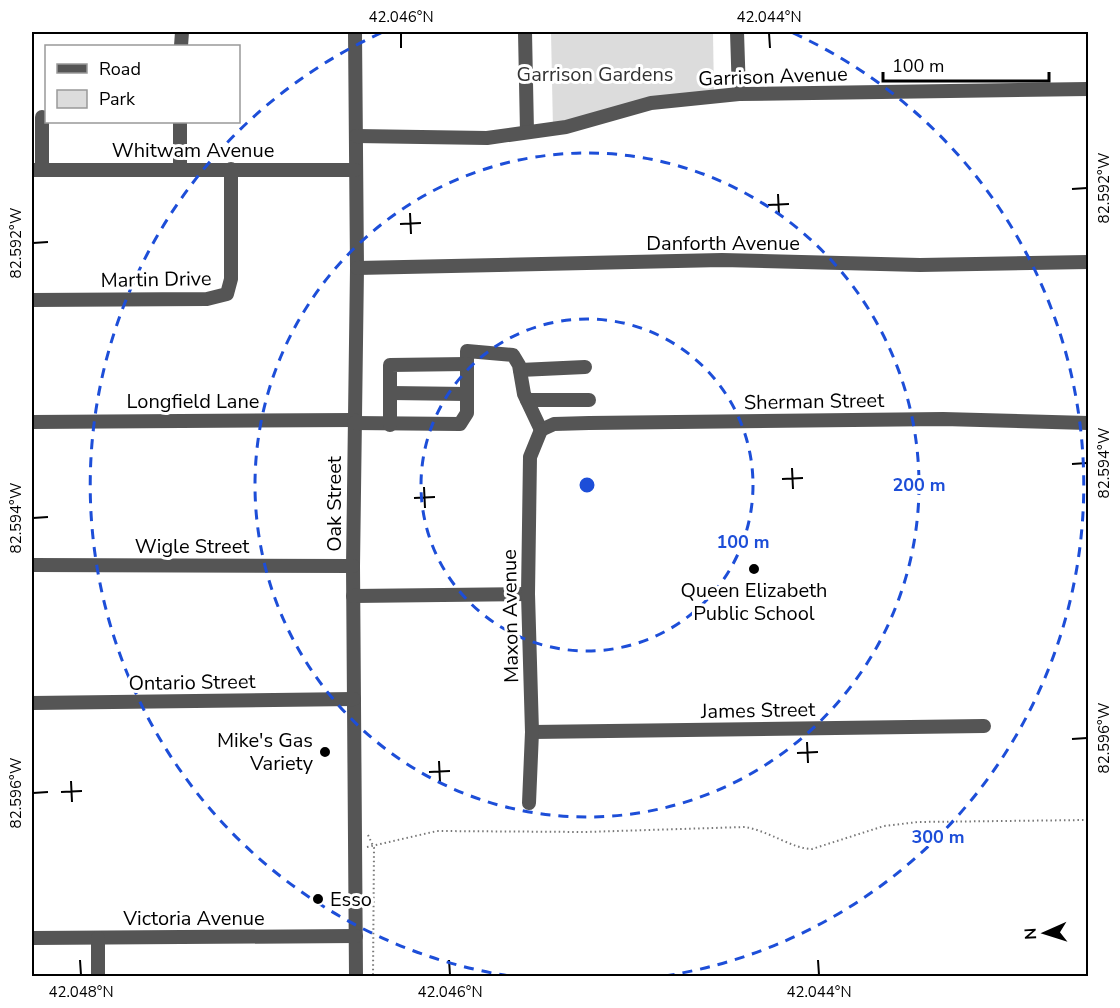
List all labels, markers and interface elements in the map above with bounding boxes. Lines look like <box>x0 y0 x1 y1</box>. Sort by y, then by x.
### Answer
text: 42.046°N <box>368 7 434 27</box>
text: 42.044°N <box>736 7 802 27</box>
legend <box>45 45 240 123</box>
scale bar <box>883 45 1050 83</box>
text: 100 m <box>892 54 944 78</box>
text: Road <box>99 57 141 81</box>
street label: Garrison Avenue <box>698 60 848 93</box>
park label: Garrison Gardens <box>517 61 673 88</box>
text: Park <box>99 87 136 111</box>
street label: Whitwam Avenue <box>112 137 274 164</box>
text: 82.592°W <box>1094 152 1114 223</box>
text: 82.592°W <box>6 207 26 278</box>
street label: Danforth Avenue <box>646 230 800 257</box>
street label: Martin Drive <box>100 265 212 294</box>
street label: Sherman Street <box>744 387 885 416</box>
street label: Longfield Lane <box>127 388 259 415</box>
text: 82.594°W <box>1094 427 1114 498</box>
street label: Oak Street <box>321 455 348 552</box>
text: 200 m <box>892 473 946 497</box>
centre of rings <box>577 475 597 495</box>
text: 82.594°W <box>6 482 26 553</box>
text: 100 m <box>716 530 770 554</box>
street label: Wigle Street <box>135 533 250 560</box>
street label: Maxon Avenue <box>496 549 525 683</box>
marker: Queen Elizabeth Public School <box>747 562 761 576</box>
place label: Queen Elizabeth Public School <box>681 577 827 627</box>
street label: Ontario Street <box>128 668 257 697</box>
street label: James Street <box>700 696 816 725</box>
text: 82.596°W <box>1094 702 1114 773</box>
place label: Mike's Gas Variety <box>217 727 314 777</box>
marker: Mike's Gas Variety <box>318 745 332 759</box>
text: 82.596°W <box>6 757 26 828</box>
text: 300 m <box>911 825 965 849</box>
place label: Esso <box>330 886 372 913</box>
marker: Esso <box>311 892 325 906</box>
north arrow <box>1015 903 1075 963</box>
street label: Victoria Avenue <box>122 905 265 932</box>
text: N <box>1020 927 1042 940</box>
text: 42.048°N <box>48 982 114 1002</box>
text: 42.046°N <box>417 982 483 1002</box>
text: 42.044°N <box>786 982 852 1002</box>

